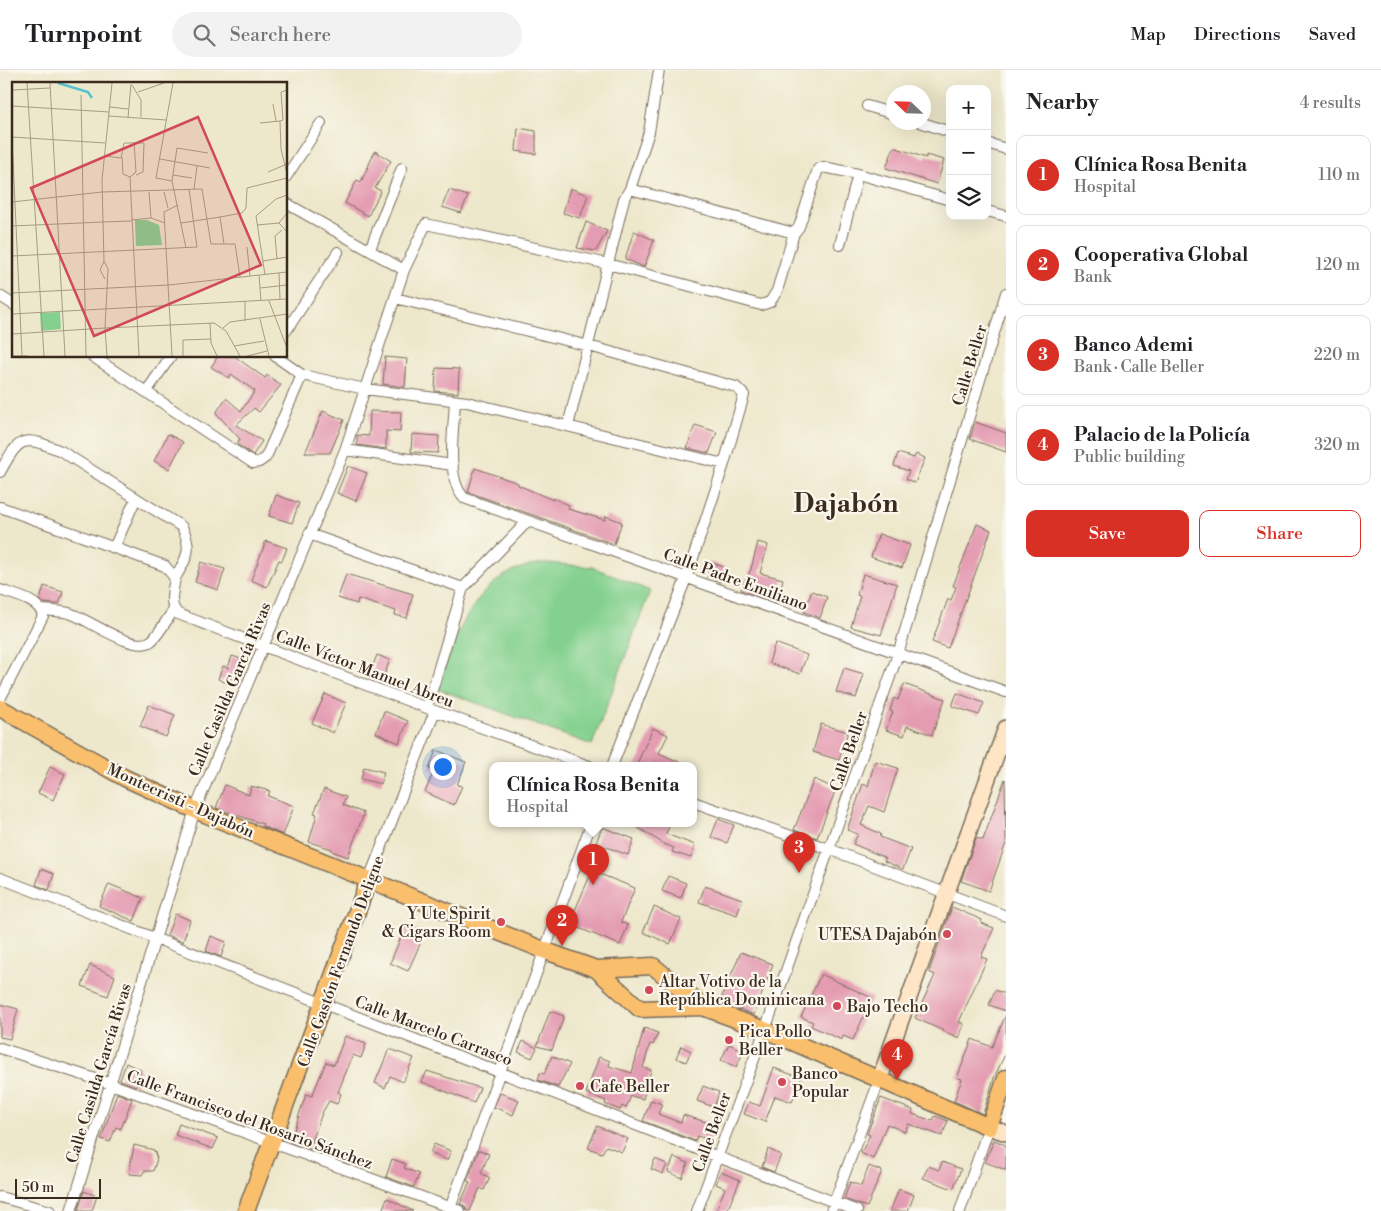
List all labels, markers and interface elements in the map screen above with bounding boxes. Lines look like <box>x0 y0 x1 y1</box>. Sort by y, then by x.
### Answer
search box <box>172 12 522 57</box>
text: Turnpoint <box>25 20 142 50</box>
icon: search <box>190 21 218 49</box>
text: Search here <box>230 23 331 47</box>
text: Map <box>1130 23 1166 46</box>
text: Directions <box>1194 23 1281 46</box>
text: Saved <box>1309 23 1356 46</box>
inset map <box>12 82 288 358</box>
north arrow <box>886 85 931 130</box>
map controls <box>946 85 991 220</box>
button: + <box>946 85 991 130</box>
text: Nearby <box>1026 90 1099 116</box>
text: 4 results <box>1300 93 1361 113</box>
button: − <box>946 130 991 175</box>
text: Clínica Rosa Benita <box>1074 153 1247 177</box>
text: 1 <box>1039 165 1047 185</box>
text: 110 m <box>1318 165 1360 185</box>
button: layers <box>946 175 991 220</box>
text: Hospital <box>1074 177 1136 197</box>
text: Cooperativa Global <box>1074 243 1248 267</box>
text: 2 <box>1038 255 1048 275</box>
text: 120 m <box>1316 255 1360 275</box>
text: Bank <box>1074 267 1111 287</box>
street label: Calle Beller <box>948 322 992 408</box>
text: Banco Ademi <box>1074 333 1193 357</box>
text: 3 <box>1038 345 1048 365</box>
text: 220 m <box>1314 345 1360 365</box>
text: Bank · Calle Beller <box>1074 357 1204 377</box>
text: Palacio de la Policía <box>1074 423 1250 447</box>
text: 4 <box>1038 435 1048 455</box>
text: 320 m <box>1314 435 1360 455</box>
text: Public building <box>1074 447 1185 467</box>
district label: Dajabón <box>794 488 898 520</box>
button: Save <box>1026 510 1189 557</box>
button: Share <box>1199 510 1361 557</box>
street label: Calle Padre Emiliano <box>661 544 811 615</box>
street label: Calle Casilda García Rivas <box>184 599 276 779</box>
street label: Calle Víctor Manuel Abreu <box>273 626 457 712</box>
street label: Calle Beller <box>826 708 872 794</box>
your location <box>430 754 456 780</box>
street label: Montecristi - Dajabón <box>104 759 258 843</box>
popup <box>489 762 697 827</box>
text: Clínica Rosa Benita <box>507 773 679 797</box>
text: Hospital <box>507 797 568 817</box>
pin: 3 <box>783 832 815 873</box>
pin: 1 <box>577 844 609 885</box>
street label: Calle Gastón Fernando Deligne <box>293 853 389 1070</box>
place label: Y Ute Spirit & Cigars Room <box>382 904 491 942</box>
pin: 2 <box>546 905 578 946</box>
marker: Y Ute Spirit & Cigars Room <box>495 916 507 928</box>
place label: UTESA Dajabón <box>818 925 937 945</box>
marker: UTESA Dajabón <box>941 928 953 940</box>
place label: Altar Votivo de la República Dominicana <box>658 972 825 1010</box>
street label: Calle Casilda García Rivas <box>62 981 136 1166</box>
marker: Altar Votivo de la República Dominicana <box>643 984 655 996</box>
street label: Calle Marcelo Carrasco <box>352 992 515 1070</box>
place label: Bajo Techo <box>846 997 928 1017</box>
marker: Bajo Techo <box>831 1000 843 1012</box>
place label: Pica Pollo Beller <box>738 1022 812 1060</box>
marker: Pica Pollo Beller <box>723 1034 735 1046</box>
pin: 4 <box>881 1039 913 1080</box>
place label: Banco Popular <box>791 1064 849 1102</box>
street label: Calle Francisco del Rosario Sánchez <box>124 1066 376 1174</box>
marker: Banco Popular <box>776 1076 788 1088</box>
place label: Cafe Beller <box>590 1077 670 1097</box>
marker: Cafe Beller <box>574 1080 586 1092</box>
street label: Calle Beller <box>688 1090 736 1175</box>
scale bar <box>15 1176 101 1199</box>
text: 50 m <box>22 1179 54 1197</box>

